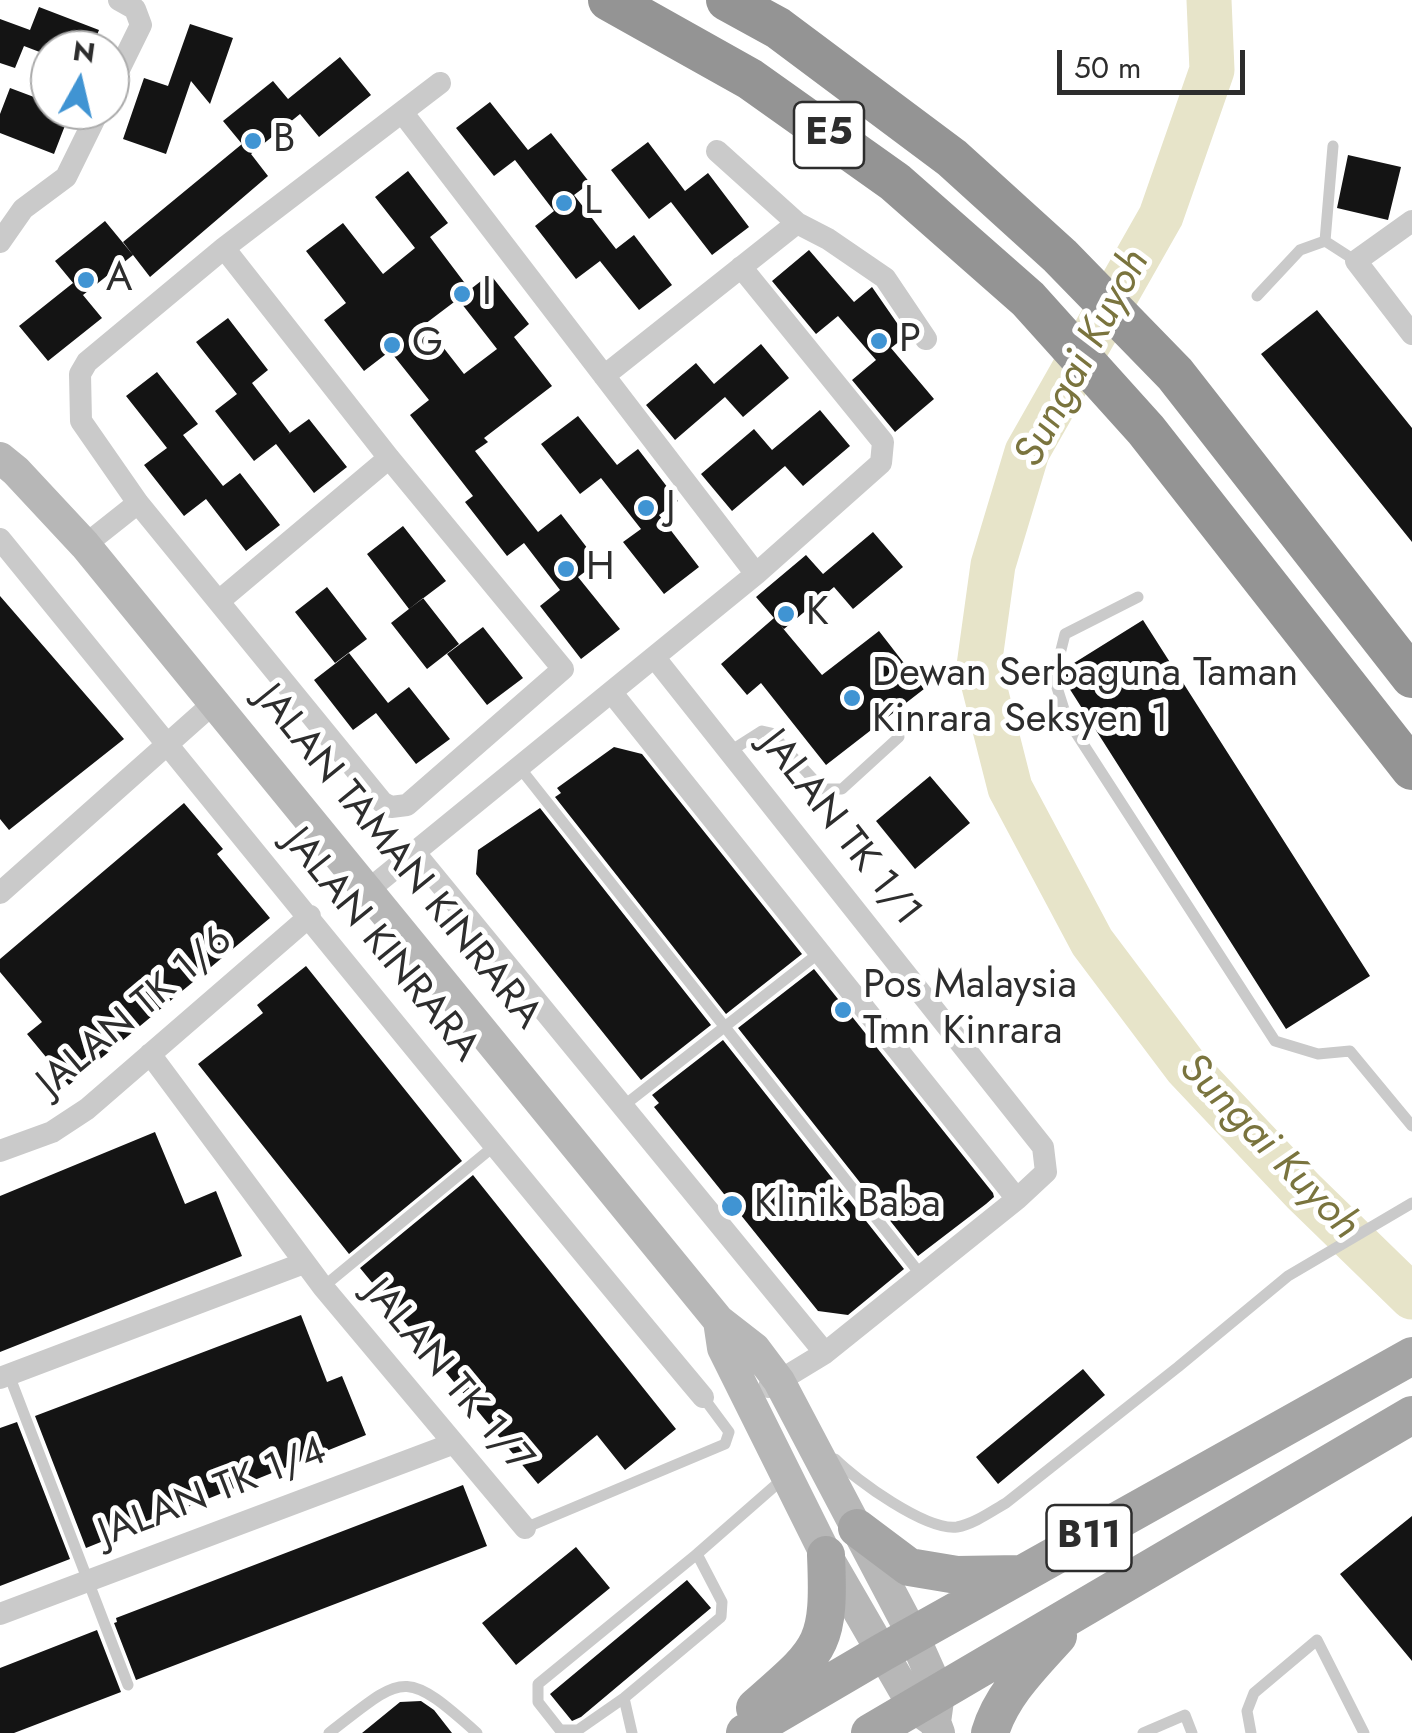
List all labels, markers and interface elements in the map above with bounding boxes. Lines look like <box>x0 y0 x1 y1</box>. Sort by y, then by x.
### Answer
north arrow <box>30 30 130 130</box>
text: N <box>70 30 98 74</box>
scale bar <box>1062 30 1250 92</box>
text: 50 m <box>1074 46 1141 89</box>
road number: E5 <box>794 102 864 168</box>
place label: B <box>273 117 295 165</box>
marker: B <box>242 130 264 152</box>
place label: L <box>584 179 602 227</box>
marker: L <box>553 192 575 214</box>
water label: Sungai Kuyoh <box>1006 242 1162 476</box>
place label: A <box>106 256 132 304</box>
marker: A <box>75 269 97 291</box>
place label: I <box>482 270 492 318</box>
marker: I <box>451 283 473 305</box>
place label: P <box>899 317 921 365</box>
place label: G <box>412 321 443 369</box>
marker: P <box>868 330 890 352</box>
marker: G <box>381 334 403 356</box>
place label: J <box>666 484 676 532</box>
marker: J <box>635 497 657 519</box>
place label: H <box>586 545 615 593</box>
marker: H <box>555 558 577 580</box>
place label: K <box>806 590 829 638</box>
marker: K <box>775 603 797 625</box>
place label: Dewan Serbaguna Taman Kinrara Seksyen 1 <box>872 651 1298 745</box>
street label: JALAN TAMAN KINRARA <box>244 676 550 1040</box>
marker: Dewan Serbaguna Taman Kinrara Seksyen 1 <box>841 687 863 709</box>
street label: JALAN TK 1/1 <box>748 722 930 936</box>
street label: JALAN KINRARA <box>271 820 489 1072</box>
street label: JALAN TK 1/6 <box>29 918 243 1108</box>
place label: Pos Malaysia Tmn Kinrara <box>863 963 1077 1057</box>
marker: Pos Malaysia Tmn Kinrara <box>832 999 854 1021</box>
water label: Sungai Kuyoh <box>1167 1045 1369 1251</box>
place label: Klinik Baba <box>754 1182 941 1230</box>
marker: Klinik Baba <box>719 1193 745 1219</box>
street label: JALAN TK 1/7 <box>352 1271 542 1483</box>
street label: JALAN TK 1/4 <box>93 1429 333 1559</box>
road number: B11 <box>1046 1505 1132 1571</box>

